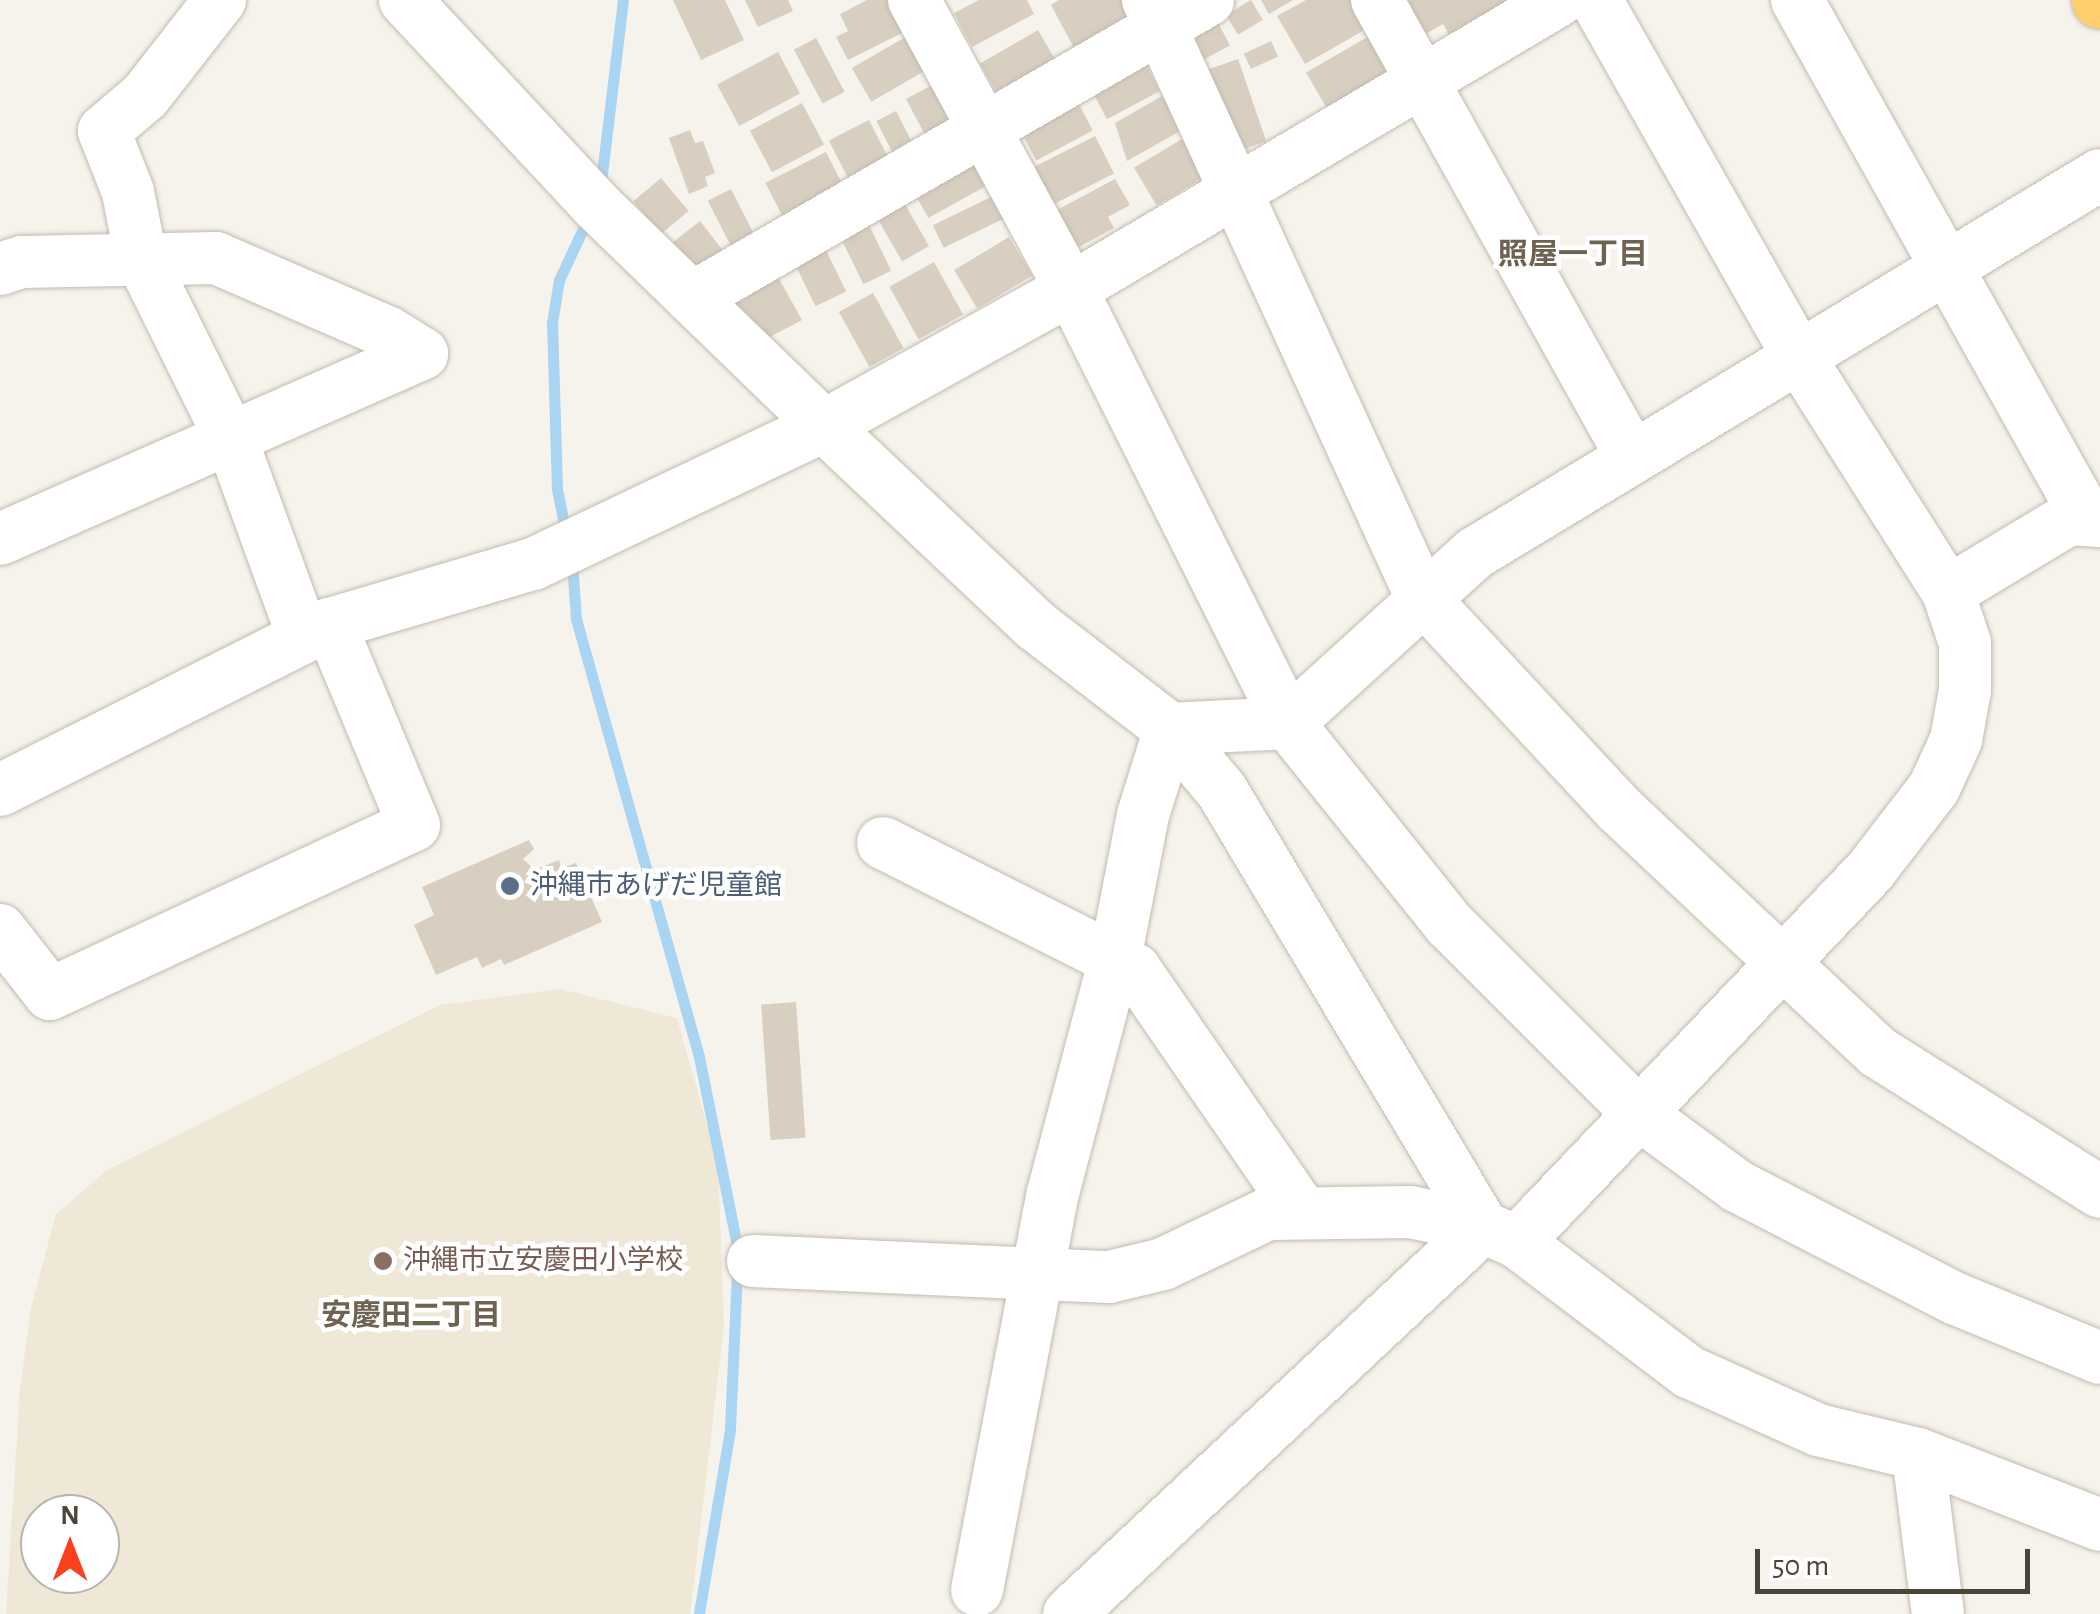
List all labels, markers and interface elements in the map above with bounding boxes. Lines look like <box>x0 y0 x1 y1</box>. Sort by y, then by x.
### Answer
district label: 照屋一丁目 <box>1498 237 1648 273</box>
place label: 沖縄市あげだ児童館 <box>530 869 782 903</box>
marker: 沖縄市あげだ児童館 <box>499 875 521 897</box>
place label: 沖縄市立安慶田小学校 <box>403 1244 683 1278</box>
marker: 沖縄市立安慶田小学校 <box>372 1250 394 1272</box>
district label: 安慶田二丁目 <box>321 1298 501 1334</box>
north arrow <box>20 1494 120 1594</box>
text: N <box>60 1502 80 1530</box>
scale bar <box>1760 1529 2035 1591</box>
text: 50 m <box>1772 1551 1829 1581</box>

